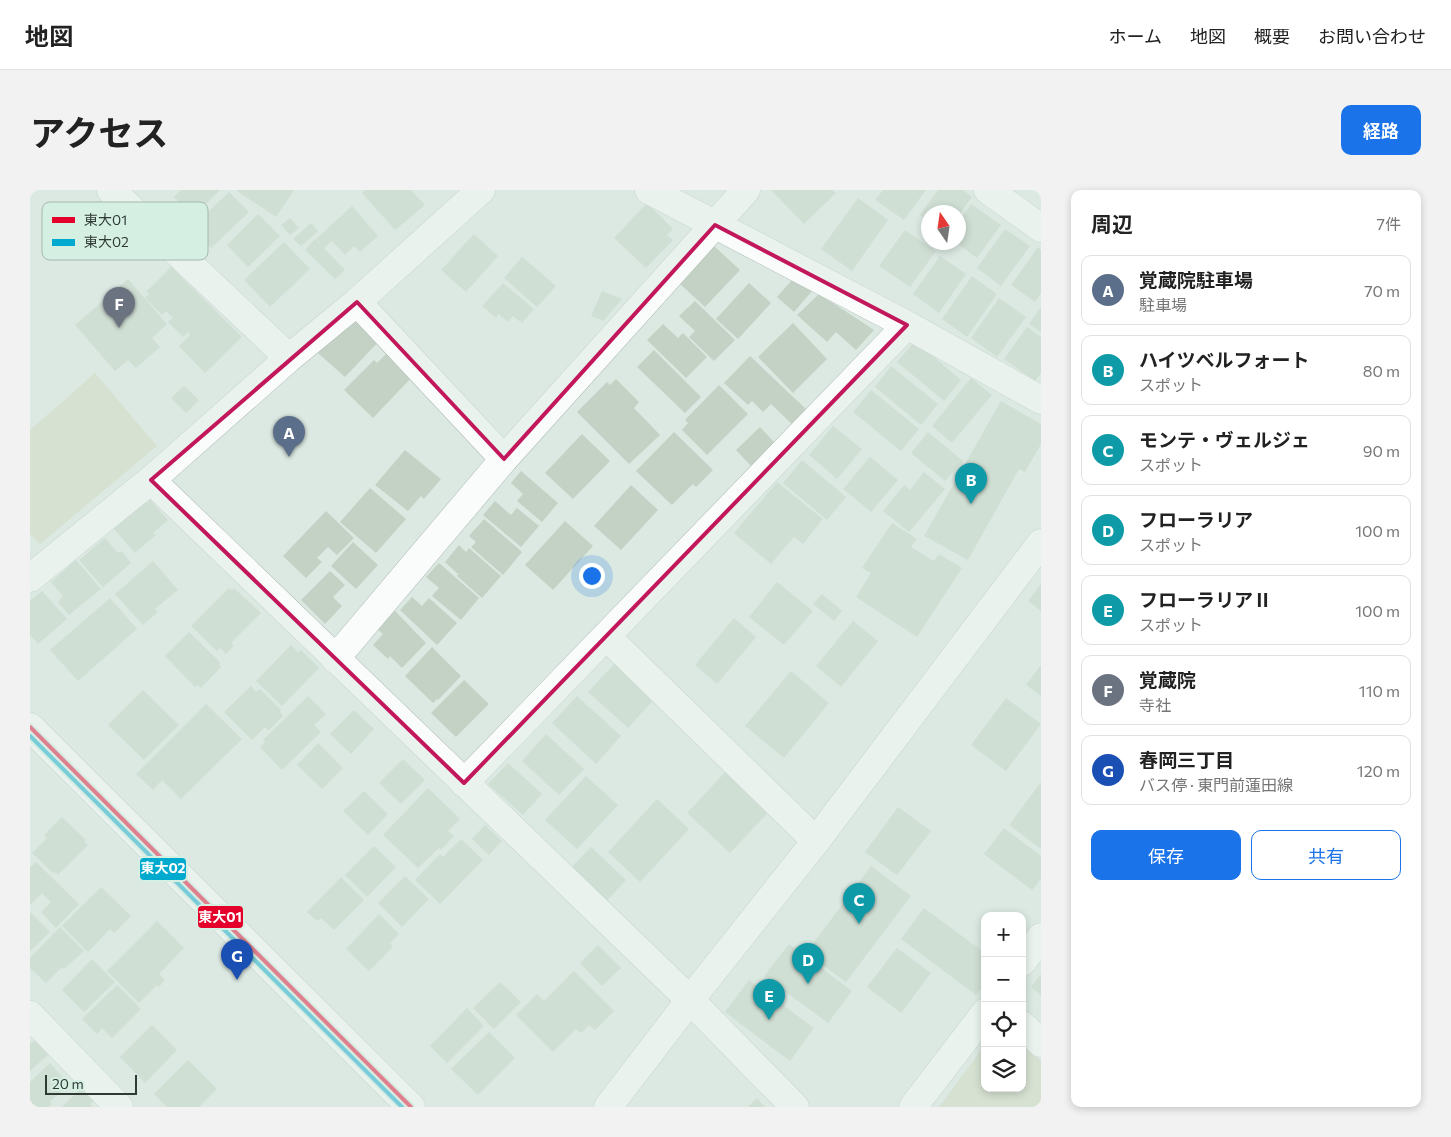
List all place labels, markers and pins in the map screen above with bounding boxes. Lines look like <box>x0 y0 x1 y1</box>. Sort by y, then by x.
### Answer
pin: F <box>103 287 135 328</box>
pin: A <box>273 416 305 457</box>
pin: B <box>955 463 987 504</box>
pin: C <box>843 883 875 924</box>
pin: G <box>221 939 253 980</box>
pin: D <box>792 943 824 984</box>
pin: E <box>753 979 785 1020</box>

